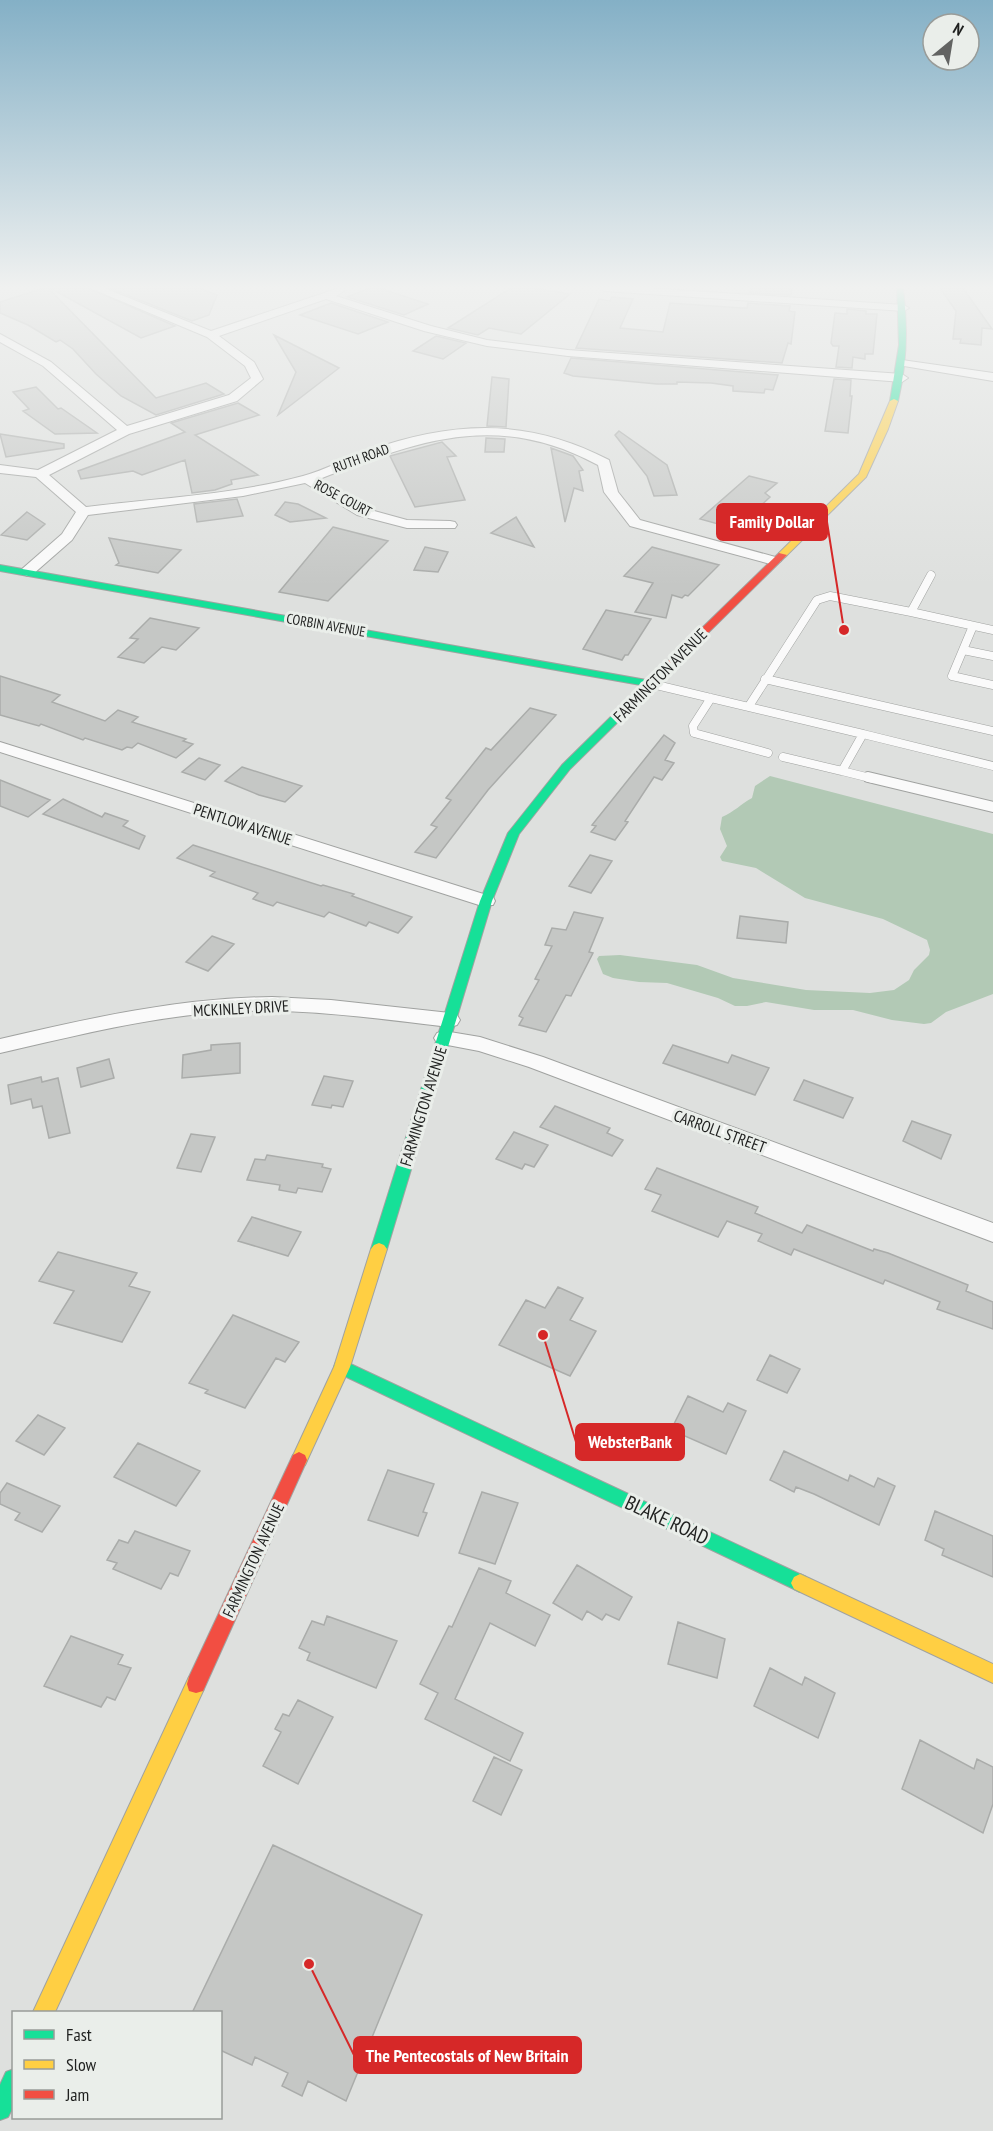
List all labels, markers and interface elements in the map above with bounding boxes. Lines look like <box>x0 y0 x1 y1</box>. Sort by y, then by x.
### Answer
north arrow <box>921 12 981 72</box>
text: N <box>950 18 967 40</box>
street label: RUTH ROAD <box>330 440 392 476</box>
street label: ROSE COURT <box>311 475 375 521</box>
callout: Family Dollar <box>717 504 827 540</box>
text: Family Dollar <box>730 510 815 533</box>
street label: CORBIN AVENUE <box>285 609 367 641</box>
street label: FARMINGTON AVENUE <box>609 624 711 726</box>
street label: PENTLOW AVENUE <box>191 799 295 849</box>
street label: MCKINLEY DRIVE <box>193 996 289 1020</box>
street label: FARMINGTON AVENUE <box>395 1044 451 1168</box>
street label: CARROLL STREET <box>671 1105 769 1157</box>
callout: WebsterBank <box>576 1424 684 1460</box>
text: WebsterBank <box>587 1430 673 1453</box>
street label: BLAKE ROAD <box>621 1489 713 1551</box>
street label: FARMINGTON AVENUE <box>218 1499 288 1621</box>
legend <box>12 2011 222 2119</box>
text: Fast <box>66 2023 92 2046</box>
callout: The Pentecostals of New Britain <box>354 2037 581 2073</box>
text: The Pentecostals of New Britain <box>366 2044 568 2067</box>
text: Slow <box>66 2053 97 2076</box>
text: Jam <box>65 2083 89 2106</box>

